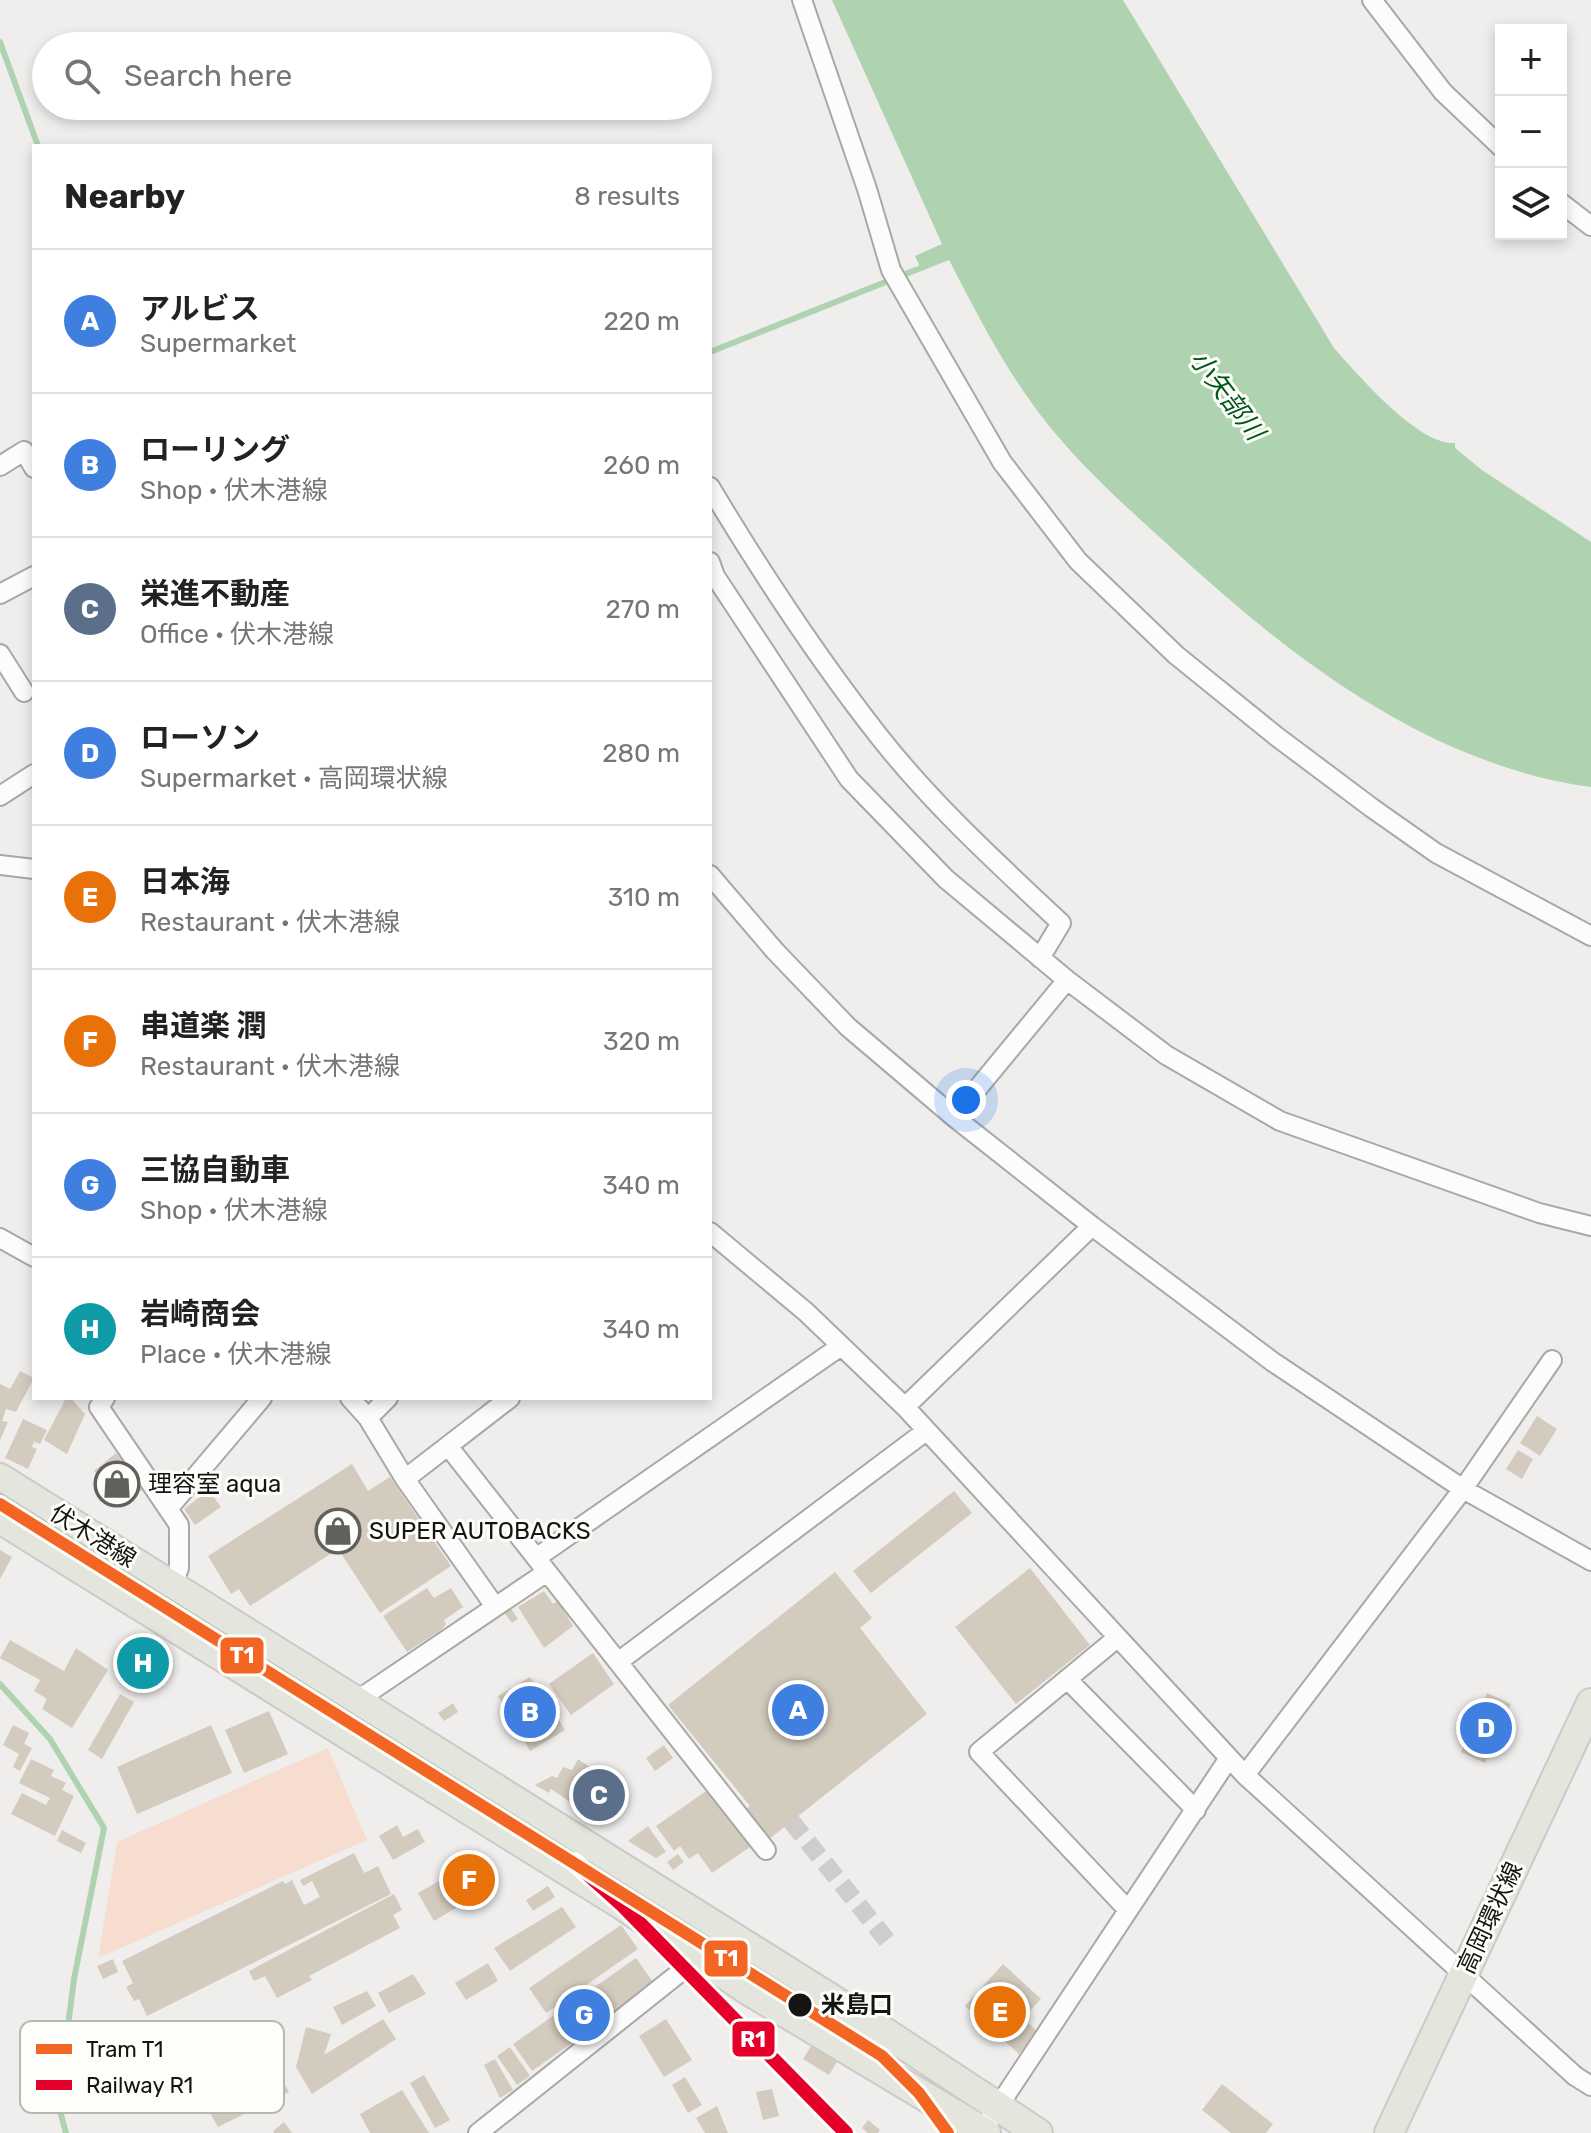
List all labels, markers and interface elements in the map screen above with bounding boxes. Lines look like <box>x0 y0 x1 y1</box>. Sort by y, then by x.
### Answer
map controls <box>1495 24 1567 240</box>
button: + <box>1495 24 1567 96</box>
search box <box>32 32 712 120</box>
icon: search <box>60 54 104 98</box>
text: Search here <box>124 58 292 94</box>
button: − <box>1495 96 1567 168</box>
button: layers <box>1495 168 1567 240</box>
text: Nearby <box>64 176 185 217</box>
text: 8 results <box>574 181 680 212</box>
text: アルビス <box>140 291 260 327</box>
text: A <box>81 306 99 337</box>
text: 220 m <box>603 306 680 337</box>
text: Supermarket <box>140 328 297 359</box>
water label: 小矢部川 <box>1183 344 1272 449</box>
text: ローリング <box>140 432 290 468</box>
text: B <box>81 450 99 481</box>
text: 260 m <box>603 450 680 481</box>
text: Shop · 伏木港線 <box>140 475 328 506</box>
text: 栄進不動産 <box>140 576 290 612</box>
text: C <box>81 594 99 625</box>
text: 270 m <box>605 594 680 625</box>
text: Office · 伏木港線 <box>140 619 334 650</box>
text: ローソン <box>140 720 260 756</box>
text: D <box>81 738 99 769</box>
text: 280 m <box>602 738 680 769</box>
text: Supermarket · 高岡環状線 <box>140 763 448 794</box>
text: 日本海 <box>140 864 230 900</box>
text: E <box>82 882 98 913</box>
text: 310 m <box>608 882 680 913</box>
text: Restaurant · 伏木港線 <box>140 907 400 938</box>
text: 串道楽 潤 <box>140 1008 266 1044</box>
text: F <box>82 1026 98 1057</box>
text: 320 m <box>603 1026 680 1057</box>
text: Restaurant · 伏木港線 <box>140 1051 400 1082</box>
your location <box>946 1080 986 1120</box>
text: 三協自動車 <box>140 1152 290 1188</box>
text: G <box>81 1170 99 1201</box>
text: 340 m <box>602 1170 680 1201</box>
text: Shop · 伏木港線 <box>140 1195 328 1226</box>
text: 岩崎商会 <box>140 1296 260 1332</box>
text: H <box>80 1314 100 1345</box>
text: 340 m <box>602 1314 680 1345</box>
text: Place · 伏木港線 <box>140 1339 332 1370</box>
shop icon: 理容室 aqua <box>93 1460 141 1508</box>
place label: 理容室 aqua <box>148 1470 281 1498</box>
street label: 伏木港線 <box>45 1499 141 1573</box>
shop icon: SUPER AUTOBACKS <box>314 1507 362 1555</box>
place label: SUPER AUTOBACKS <box>369 1517 591 1545</box>
pin: H <box>117 1633 169 1693</box>
line badge: T1 <box>219 1636 265 1675</box>
text: T1 <box>230 1642 254 1669</box>
pin: A <box>772 1680 824 1740</box>
pin: B <box>504 1682 556 1742</box>
pin: D <box>1460 1698 1512 1758</box>
pin: C <box>573 1765 625 1825</box>
pin: F <box>443 1850 495 1910</box>
street label: 高岡環状線 <box>1452 1858 1528 1978</box>
line badge: T1 <box>703 1939 749 1978</box>
text: T1 <box>714 1945 738 1972</box>
pin: E <box>974 1982 1026 2042</box>
pin: G <box>558 1985 610 2045</box>
marker: 米島口 <box>786 1991 814 2019</box>
place label: 米島口 <box>821 1991 893 2019</box>
line badge: R1 <box>731 2020 776 2058</box>
legend <box>20 2021 284 2113</box>
text: R1 <box>740 2026 766 2053</box>
text: Tram T1 <box>86 2036 164 2063</box>
text: Railway R1 <box>86 2072 193 2099</box>

